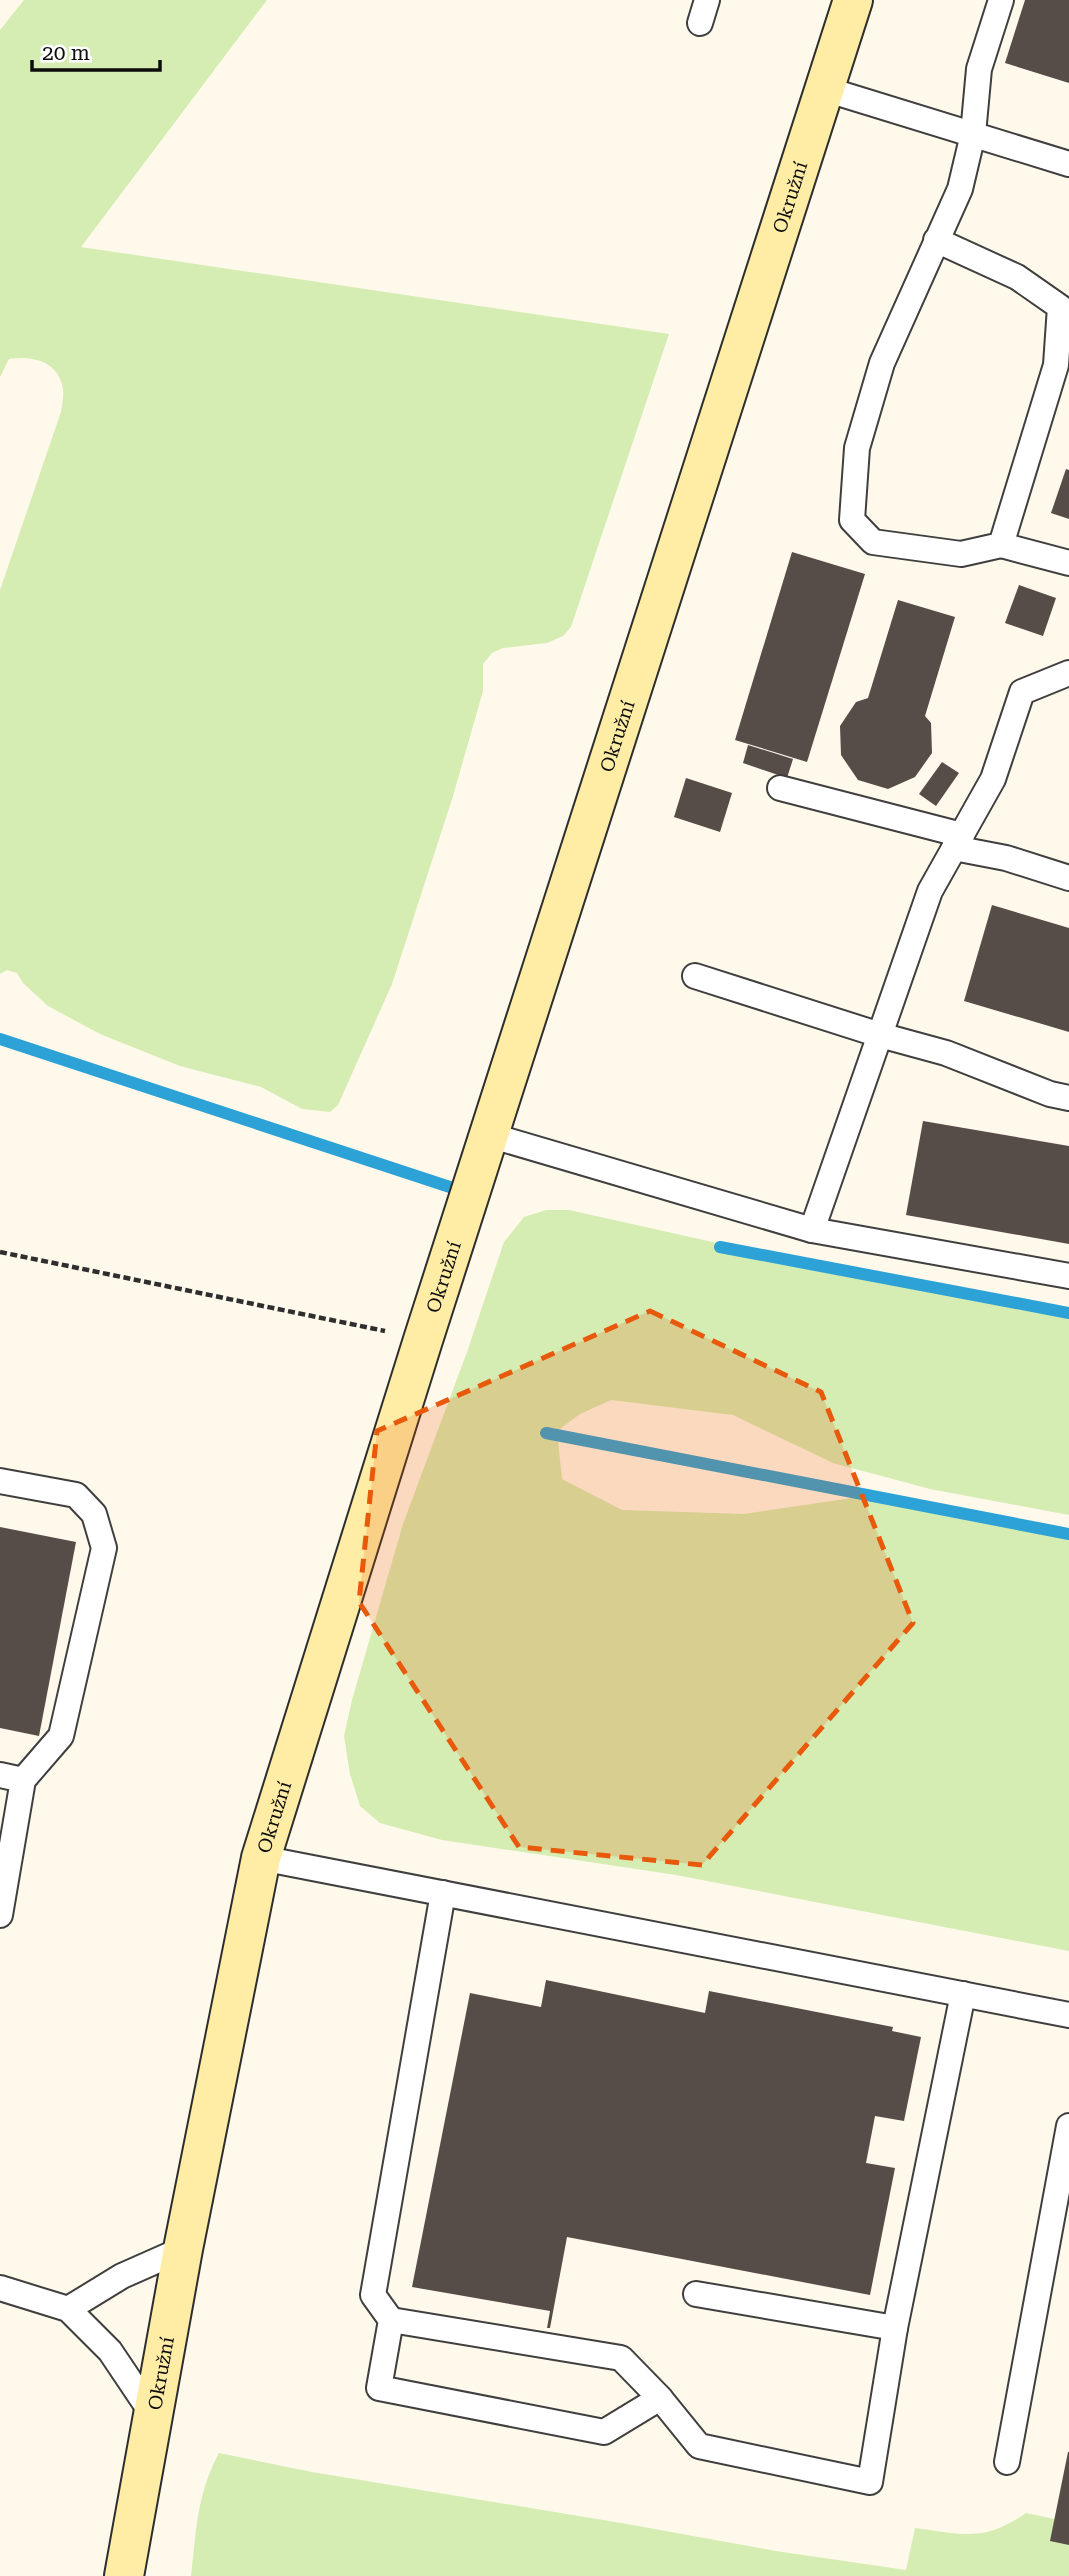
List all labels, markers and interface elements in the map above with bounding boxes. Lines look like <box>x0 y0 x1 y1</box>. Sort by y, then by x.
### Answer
scale bar <box>32 28 159 72</box>
text: 20 m <box>42 41 90 65</box>
street label: Okružní <box>768 158 812 236</box>
street label: Okružní <box>595 697 640 775</box>
street label: Okružní <box>421 1238 466 1316</box>
street label: Okružní <box>252 1778 296 1856</box>
street label: Okružní <box>143 2335 179 2412</box>

